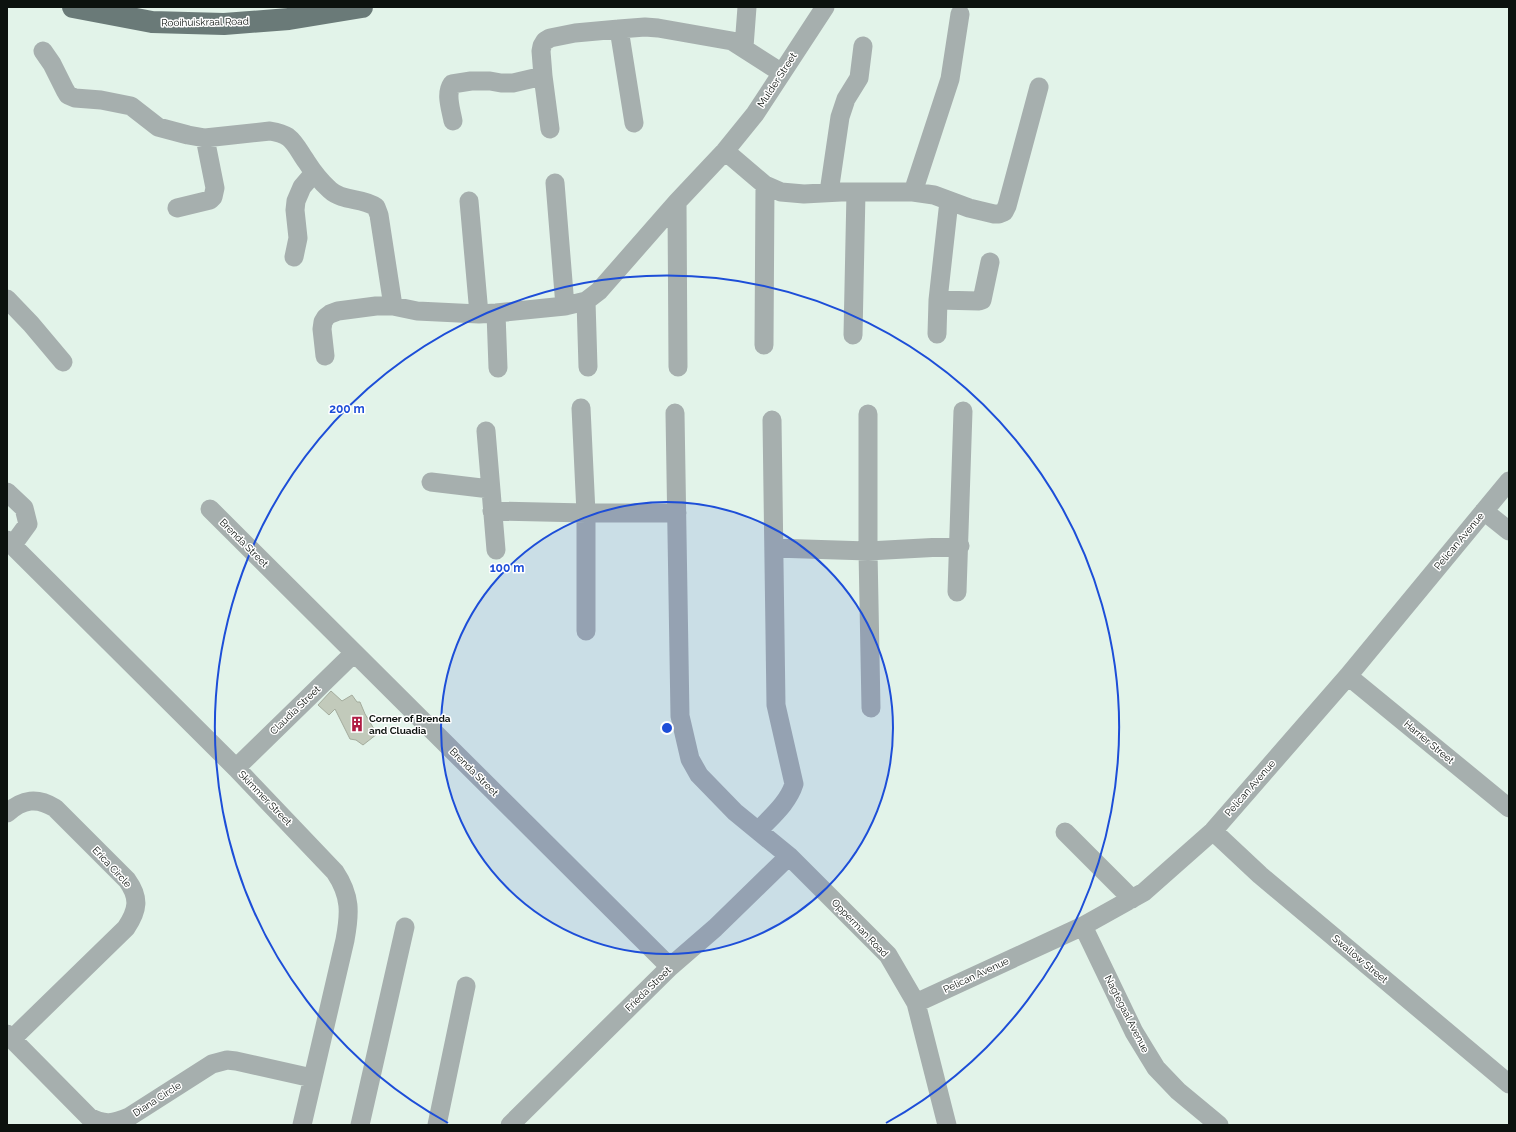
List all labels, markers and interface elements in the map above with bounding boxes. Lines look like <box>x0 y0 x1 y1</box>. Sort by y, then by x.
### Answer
street label: Rooihuiskraal Road <box>161 16 249 28</box>
street label: Mulder Street <box>755 50 799 109</box>
text: 200 m <box>329 402 365 416</box>
street label: Pelican Avenue <box>1432 510 1486 572</box>
street label: Brenda Street <box>218 517 271 570</box>
text: 100 m <box>490 561 524 575</box>
street label: Claudia Street <box>268 683 323 737</box>
place label: Corner of Brenda and Cluadia <box>369 713 451 736</box>
building icon: Corner of Brenda and Cluadia <box>348 715 366 733</box>
street label: Harrier Street <box>1402 718 1457 766</box>
centre of rings <box>660 721 674 735</box>
street label: Brenda Street <box>448 746 501 799</box>
street label: Pelican Avenue <box>1223 758 1278 818</box>
street label: Skimmer Street <box>236 769 294 828</box>
street label: Erica Circle <box>90 844 134 890</box>
street label: Opperman Road <box>830 897 890 959</box>
street label: Swallow Street <box>1330 933 1390 986</box>
street label: Pelican Avenue <box>942 955 1011 995</box>
street label: Frieda Street <box>623 964 674 1013</box>
street label: Nagtegaal Avenue <box>1103 974 1151 1055</box>
street label: Diana Circle <box>131 1079 183 1119</box>

